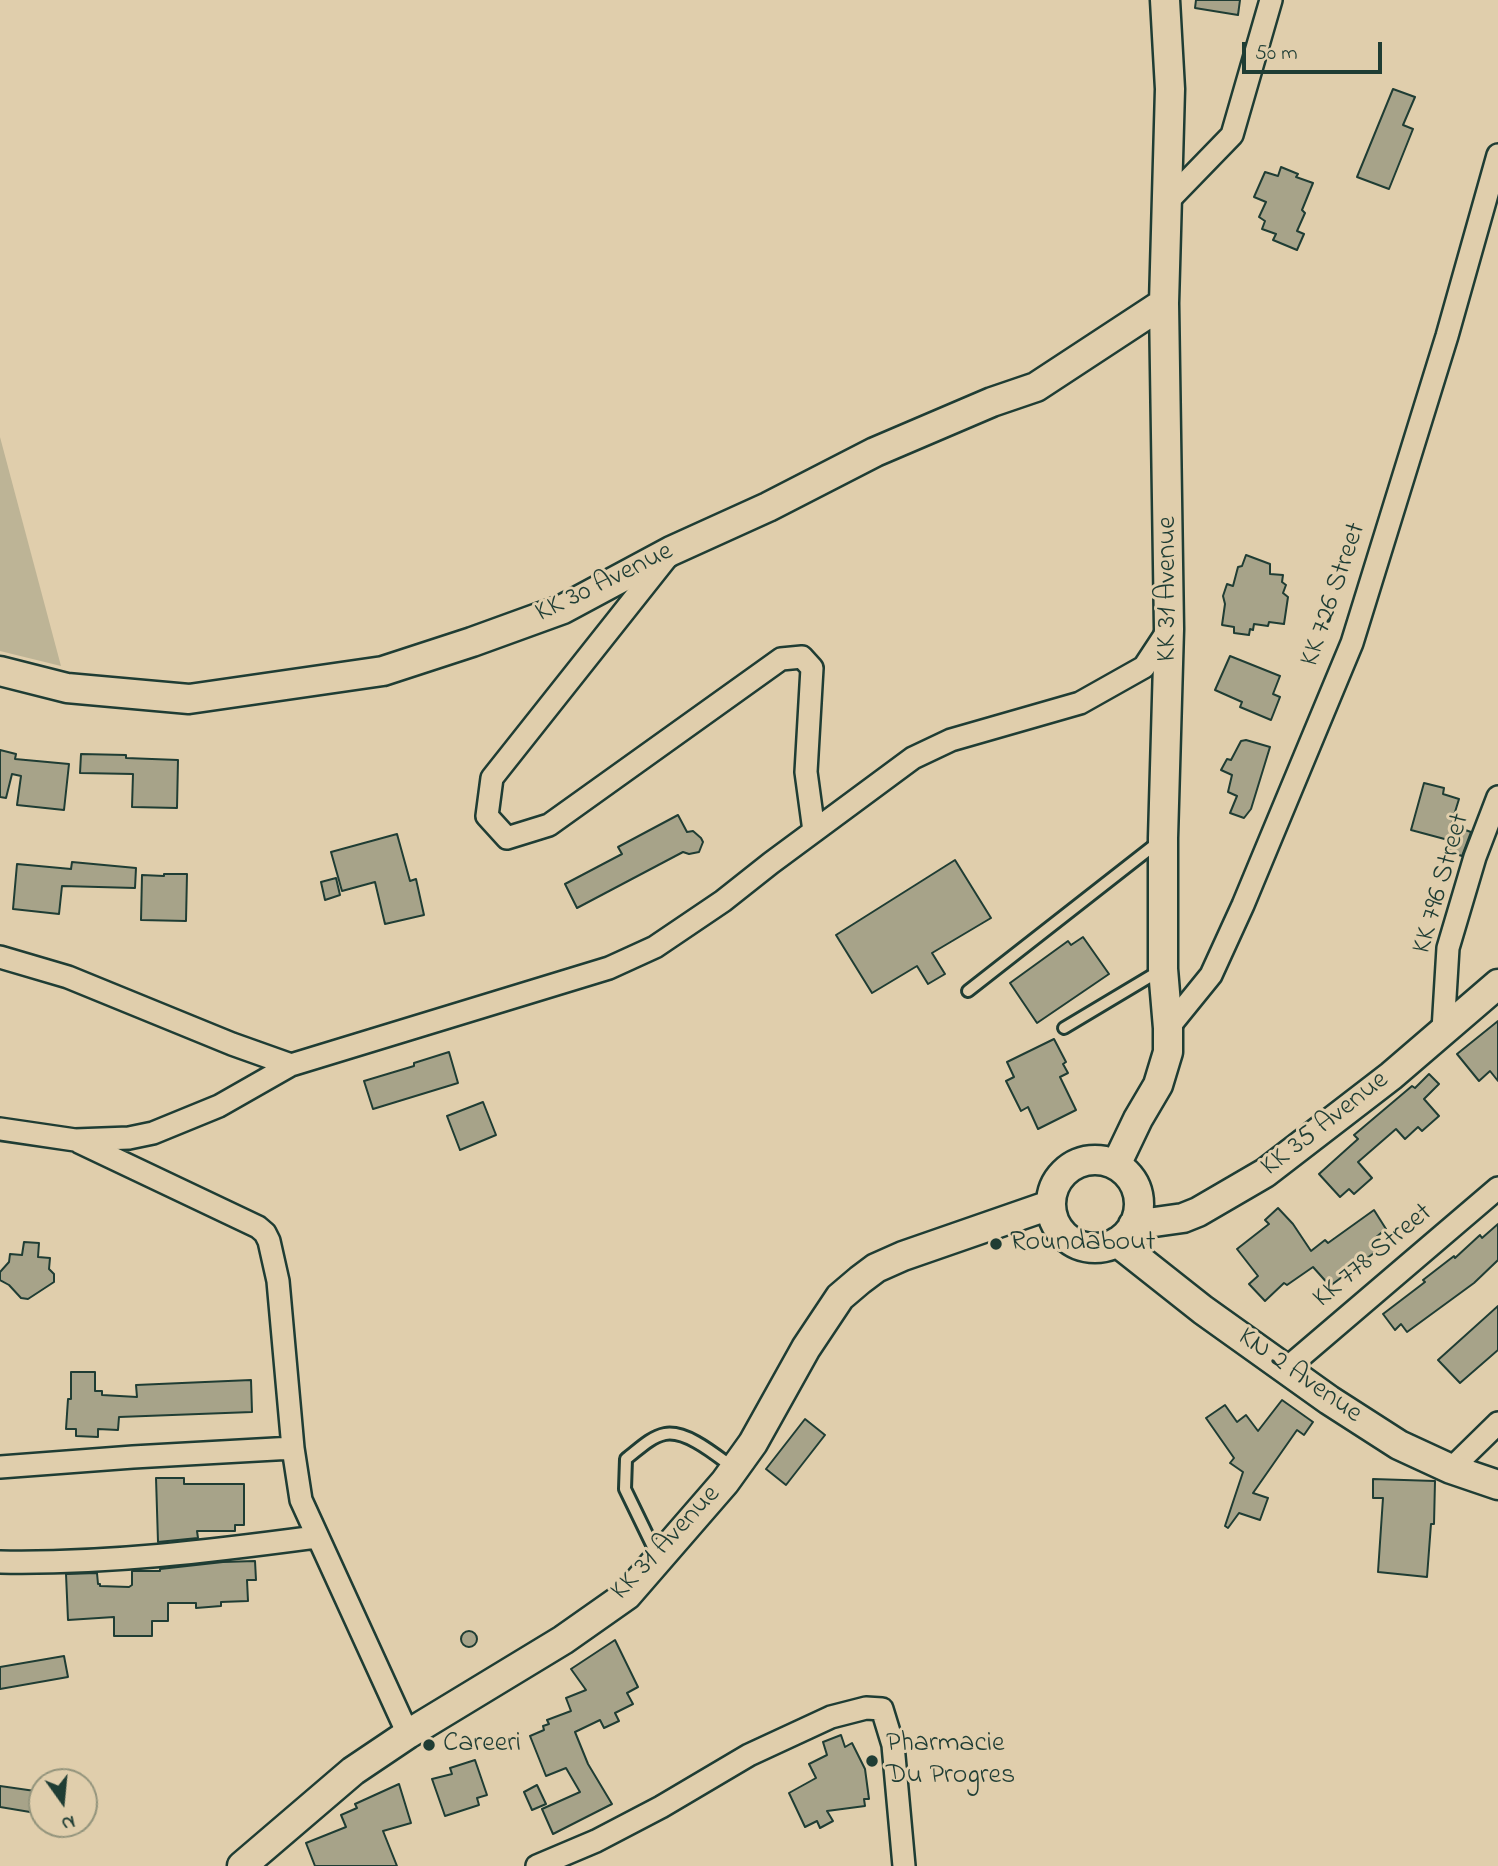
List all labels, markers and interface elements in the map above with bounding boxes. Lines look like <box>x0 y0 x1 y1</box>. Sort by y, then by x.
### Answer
scale bar <box>1246 28 1386 72</box>
text: 50 m <box>1255 39 1298 69</box>
street label: KK 31 Avenue <box>1152 516 1186 662</box>
street label: KK 726 Street <box>1295 519 1375 671</box>
street label: KK 30 Avenue <box>531 536 679 632</box>
street label: KK 796 Street <box>1407 810 1479 958</box>
street label: KK 35 Avenue <box>1256 1065 1396 1185</box>
street label: KK 778 Street <box>1308 1197 1440 1317</box>
place label: Roundabout <box>1010 1227 1155 1261</box>
marker: Roundabout <box>988 1236 1004 1252</box>
street label: KN 2 Avenue <box>1230 1322 1368 1432</box>
street label: KK 31 Avenue <box>605 1479 729 1609</box>
place label: Careeri <box>443 1728 521 1762</box>
place label: Pharmacie Du Progres <box>886 1728 1015 1794</box>
marker: Careeri <box>421 1737 437 1753</box>
marker: Pharmacie Du Progres <box>864 1753 880 1769</box>
north arrow <box>28 1768 98 1838</box>
text: N <box>58 1807 78 1837</box>

